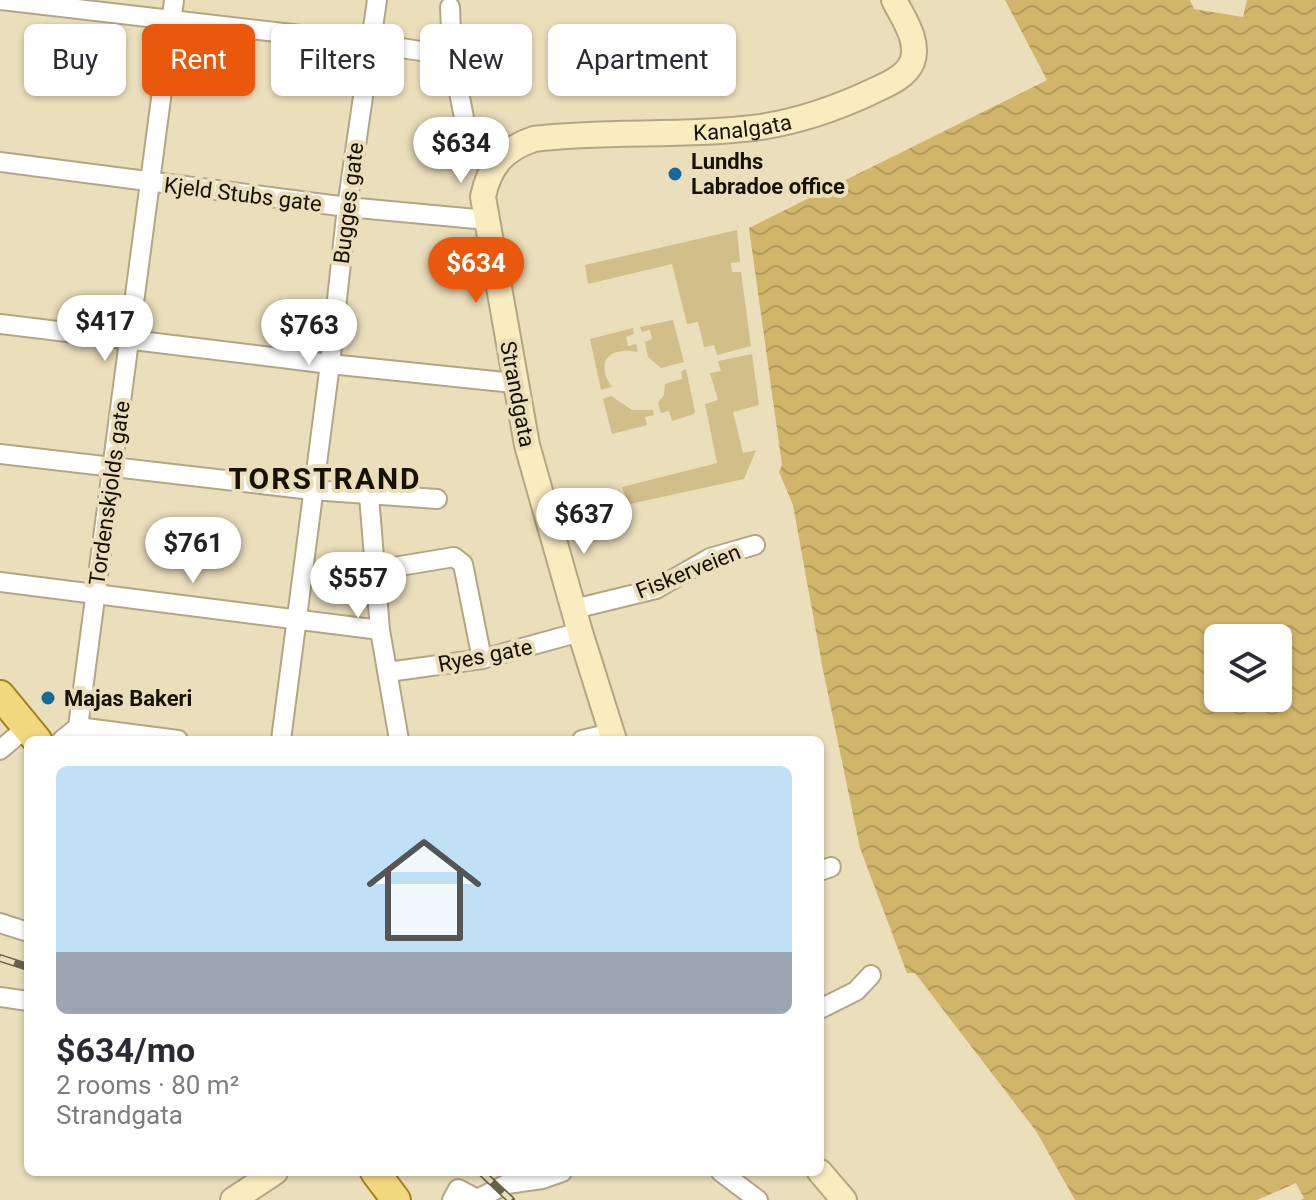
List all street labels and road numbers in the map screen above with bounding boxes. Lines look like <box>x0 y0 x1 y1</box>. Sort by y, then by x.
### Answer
street label: Kanalgata <box>693 109 794 145</box>
street label: Bugges gate <box>329 141 368 265</box>
street label: Kjeld Stubs gate <box>163 172 323 217</box>
street label: Strandgata <box>495 339 540 449</box>
street label: Tordenskjolds gate <box>84 399 135 587</box>
street label: Fiskerveien <box>632 539 744 604</box>
street label: Ryes gate <box>436 634 534 677</box>

